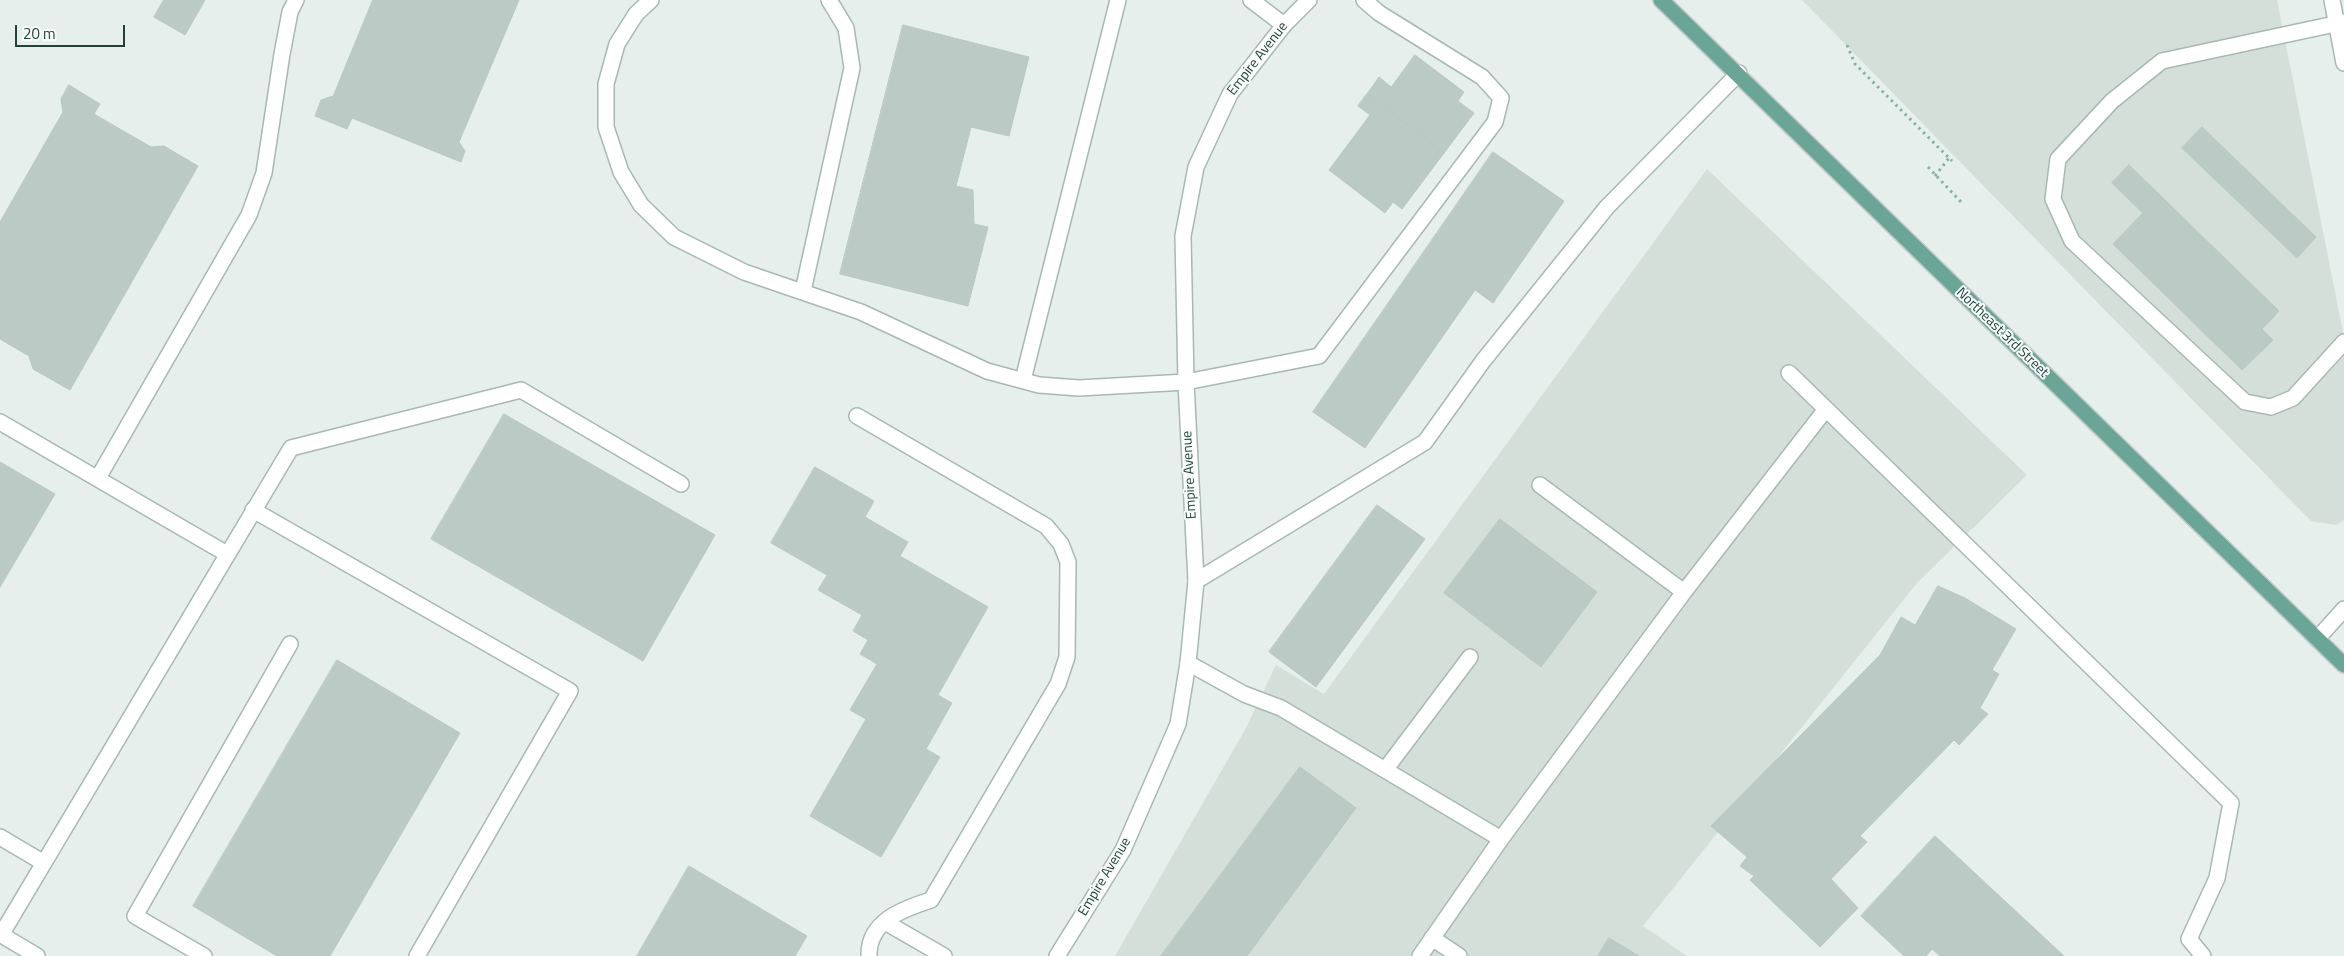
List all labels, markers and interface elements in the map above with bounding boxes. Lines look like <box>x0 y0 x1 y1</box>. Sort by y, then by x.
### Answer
scale bar <box>18 15 128 47</box>
street label: Empire Avenue <box>1224 19 1292 99</box>
text: 20 m <box>23 22 56 45</box>
street label: Northeast 3rd Street <box>1952 285 2052 381</box>
street label: Empire Avenue <box>1179 430 1201 520</box>
street label: Empire Avenue <box>1075 835 1135 919</box>

